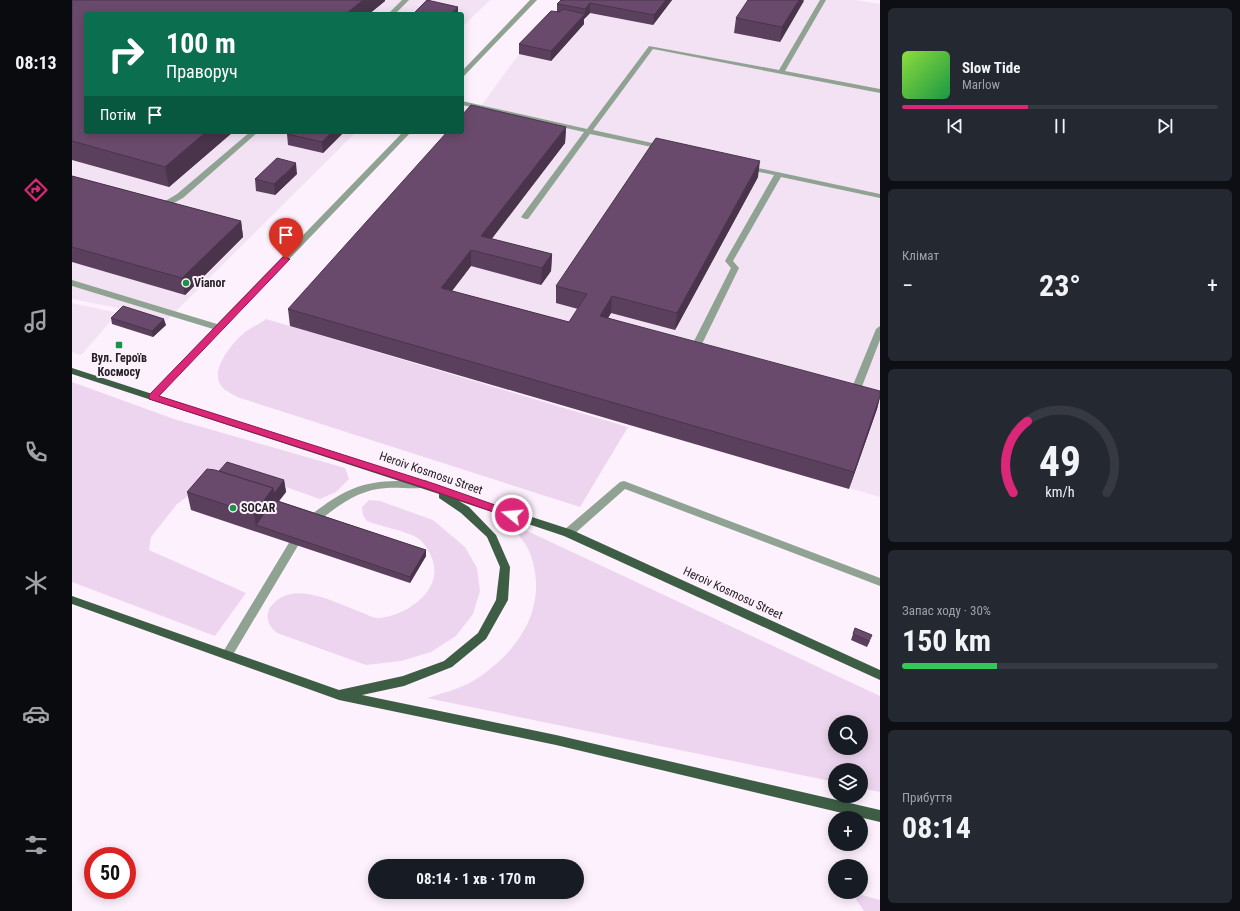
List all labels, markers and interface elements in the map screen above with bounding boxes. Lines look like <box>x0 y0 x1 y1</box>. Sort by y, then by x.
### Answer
text: 100 m <box>166 27 236 60</box>
icon: right <box>100 28 152 80</box>
text: 08:13 <box>15 52 57 73</box>
text: Slow Tide <box>962 59 1020 77</box>
text: Праворуч <box>166 61 238 82</box>
text: Marlow <box>962 77 1000 92</box>
icon: arrive <box>144 104 166 126</box>
text: Потім <box>100 106 136 124</box>
icon: previous <box>944 115 966 137</box>
icon: pause <box>1049 115 1071 137</box>
icon: next <box>1154 115 1176 137</box>
icon: directions <box>22 176 50 204</box>
pin <box>269 218 303 259</box>
icon: arrive <box>275 224 297 246</box>
text: Клімат <box>902 248 939 263</box>
text: 23° <box>1039 268 1081 303</box>
text: − <box>902 273 913 298</box>
text: + <box>1207 273 1218 298</box>
place label: Vianor <box>194 276 225 290</box>
marker: Vianor <box>181 278 191 288</box>
icon: music <box>22 307 50 335</box>
marker: Вул. Героїв Космосу <box>114 340 124 350</box>
place label: Вул. Героїв Космосу <box>91 351 147 379</box>
text: 49 <box>1039 437 1081 486</box>
icon: phone <box>22 438 50 466</box>
street label: Heroiv Kosmosu Street <box>377 449 485 497</box>
text: km/h <box>1045 484 1075 500</box>
position arrow <box>491 494 533 536</box>
place label: SOCAR <box>241 501 276 515</box>
marker: SOCAR <box>228 503 238 513</box>
street label: Heroiv Kosmosu Street <box>681 564 785 622</box>
icon: climate <box>22 569 50 597</box>
text: Запас ходу · 30% <box>902 603 991 618</box>
text: 150 km <box>902 623 991 658</box>
icon: car <box>22 700 50 728</box>
map controls <box>828 715 868 899</box>
button: search <box>828 715 868 755</box>
button: layers <box>828 763 868 803</box>
text: Прибуття <box>902 790 952 805</box>
text: 08:14 <box>902 810 971 845</box>
button: + <box>828 811 868 851</box>
icon: filters <box>22 831 50 859</box>
speed limit sign: 50 <box>84 847 136 899</box>
button: − <box>828 859 868 899</box>
text: 08:14 · 1 хв · 170 m <box>416 870 536 888</box>

